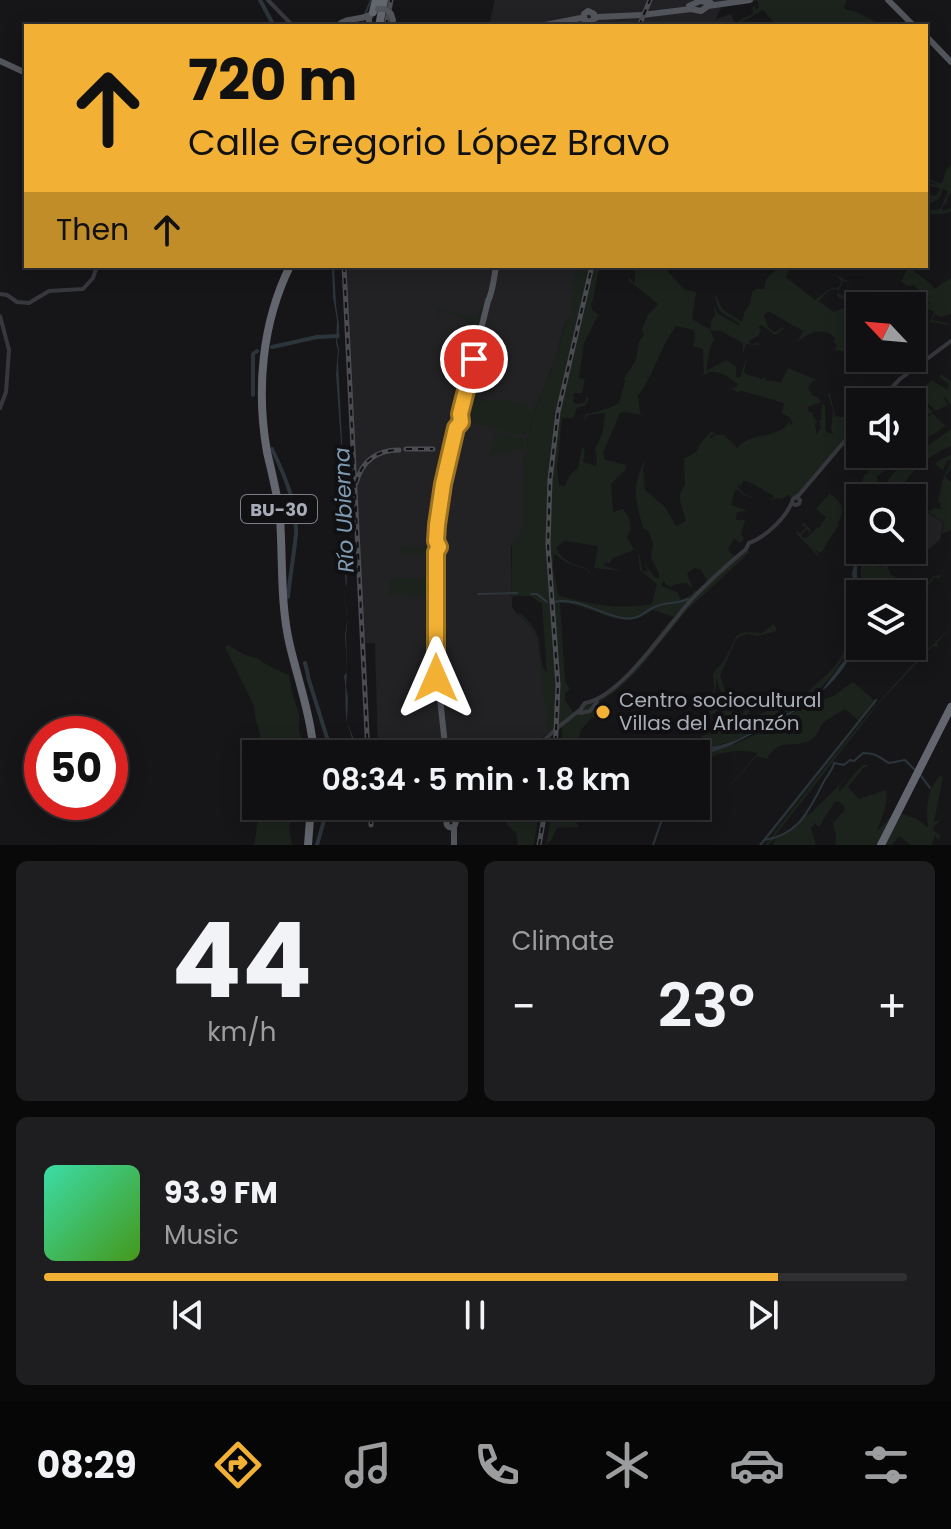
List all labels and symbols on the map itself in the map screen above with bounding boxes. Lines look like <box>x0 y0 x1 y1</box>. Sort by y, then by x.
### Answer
north arrow <box>846 292 926 372</box>
pin <box>440 325 508 393</box>
water label: Río Ubierna <box>326 447 362 573</box>
road number: BU-30 <box>241 495 317 523</box>
position arrow <box>394 636 478 720</box>
place label: Centro sociocultural Villas del Arlanzón <box>619 686 821 737</box>
marker: Centro sociocultural Villas del Arlanzón <box>594 703 612 721</box>
speed limit sign: 50 <box>24 716 128 820</box>

